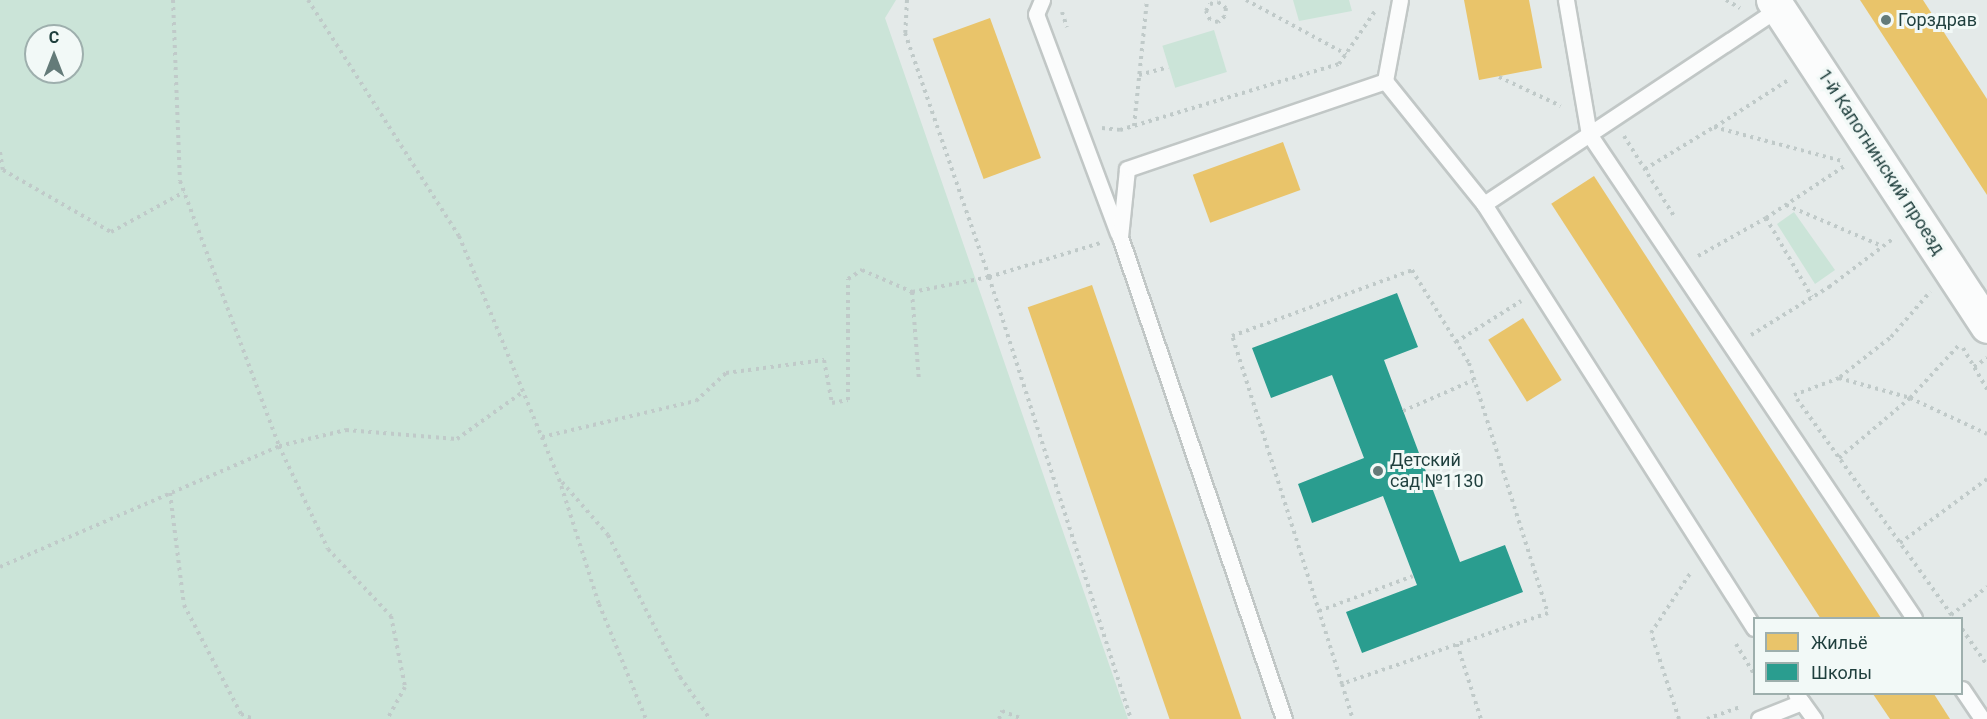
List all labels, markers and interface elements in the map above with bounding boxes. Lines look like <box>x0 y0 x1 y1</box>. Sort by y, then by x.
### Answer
place label: Горздрав <box>1898 9 1977 31</box>
marker: Горздрав <box>1879 13 1893 27</box>
north arrow <box>24 24 84 84</box>
text: С <box>49 28 59 47</box>
street label: 1-й Капотнинский проезд <box>1813 65 1949 259</box>
place label: Детский сад №1130 <box>1390 450 1484 492</box>
marker: Детский сад №1130 <box>1371 464 1385 478</box>
legend <box>1753 617 1963 695</box>
text: Жильё <box>1811 632 1867 653</box>
text: Школы <box>1811 662 1872 683</box>

